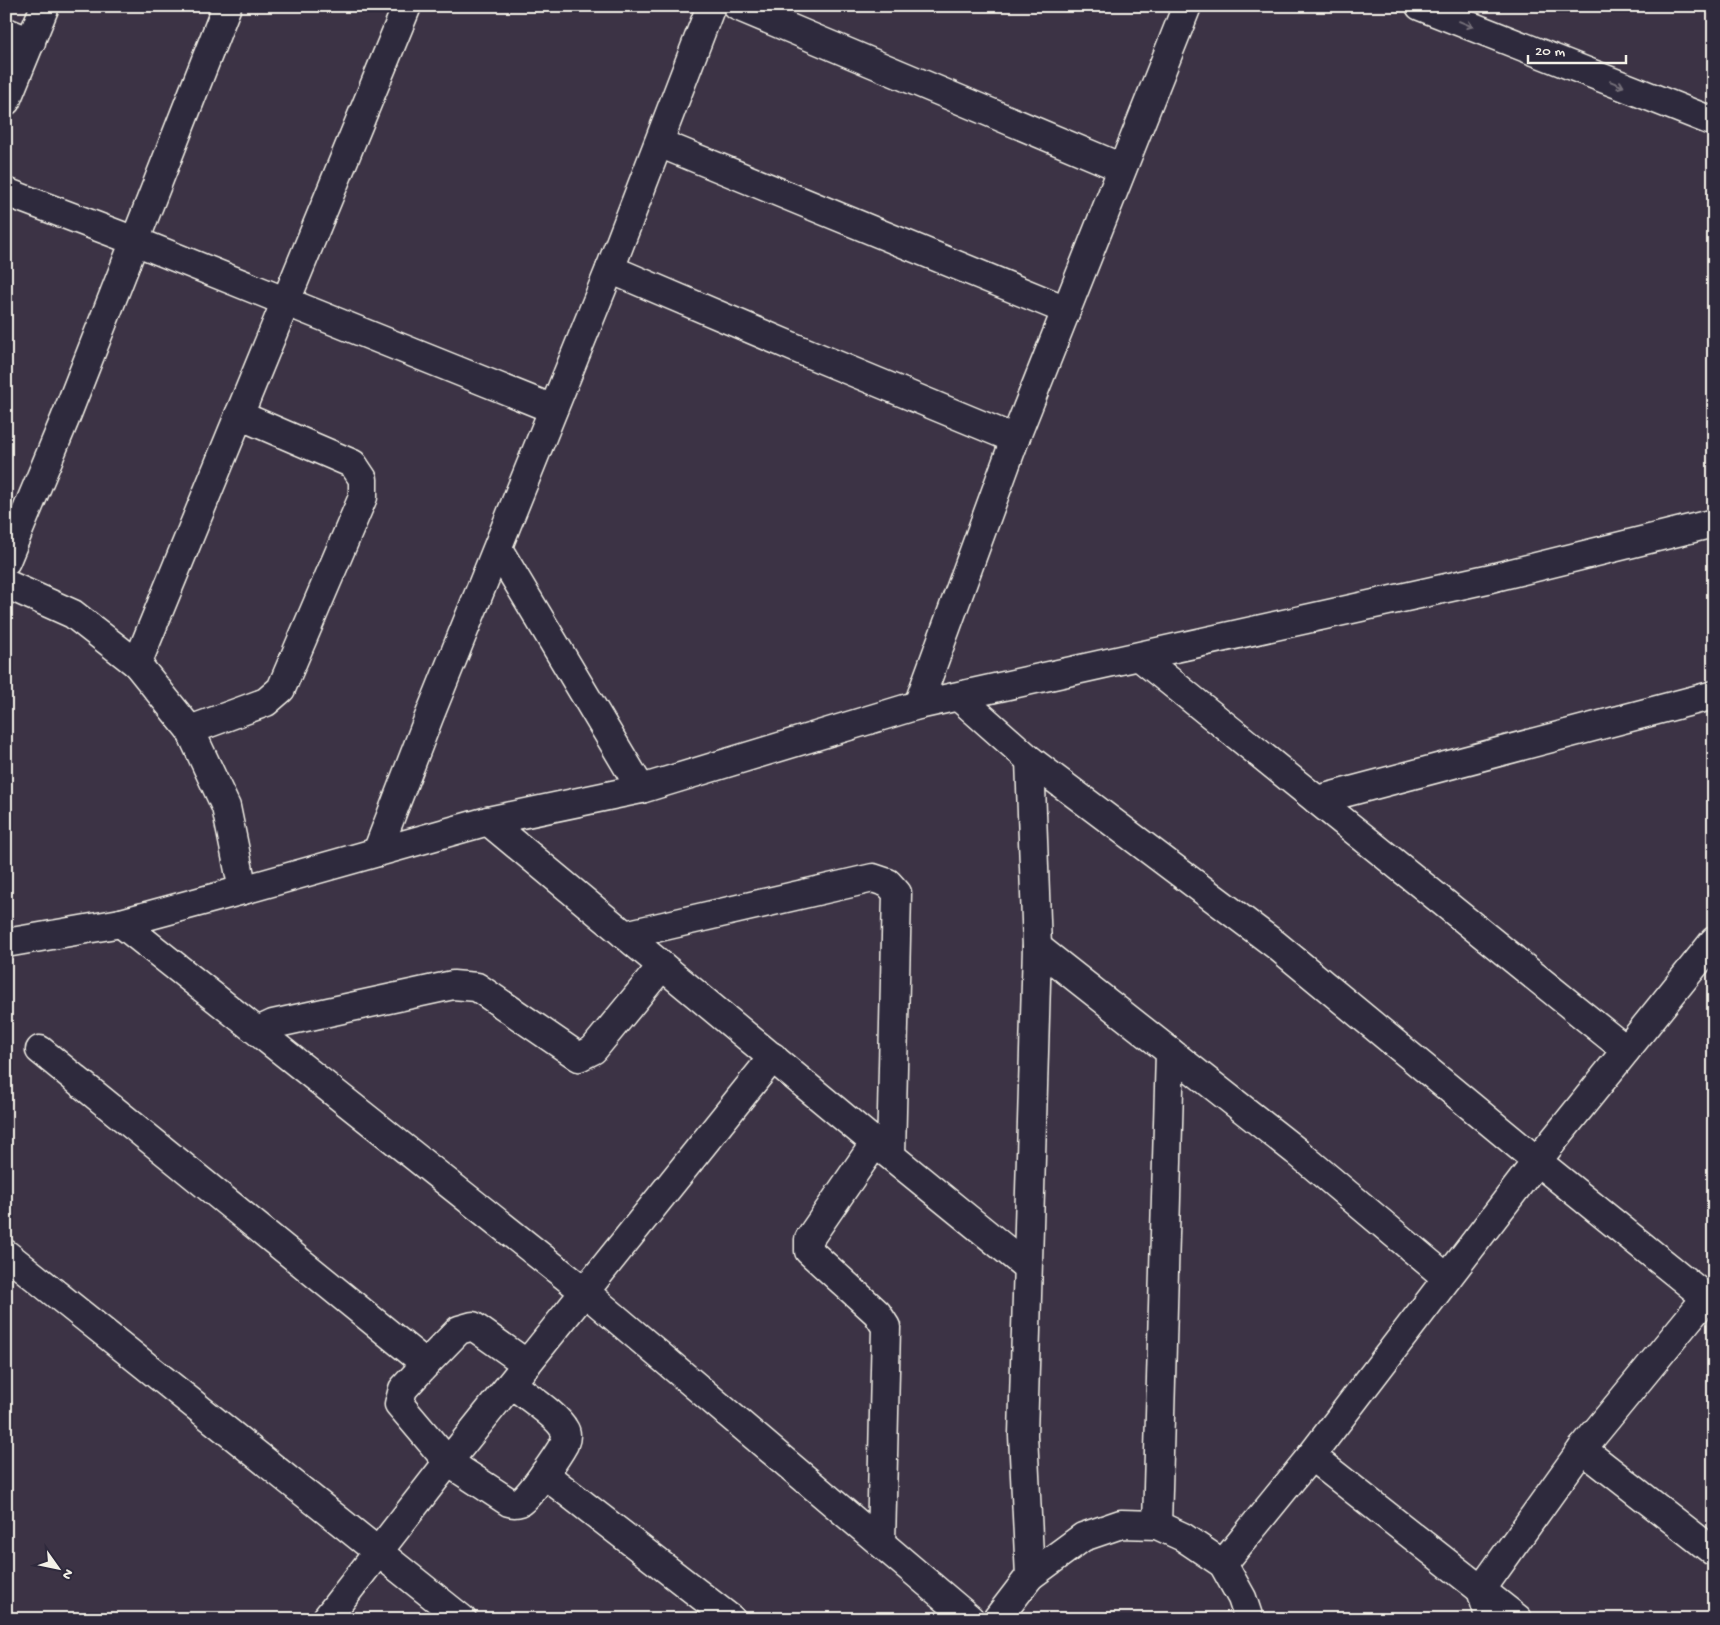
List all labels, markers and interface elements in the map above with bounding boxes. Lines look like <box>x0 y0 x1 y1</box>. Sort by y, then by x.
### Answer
one-way arrow <box>1458 20 1473 29</box>
scale bar <box>1528 32 1625 64</box>
text: 20 m <box>1535 43 1565 61</box>
one-way arrow <box>1609 80 1624 89</box>
north arrow <box>32 1542 82 1592</box>
text: N <box>57 1565 76 1582</box>

